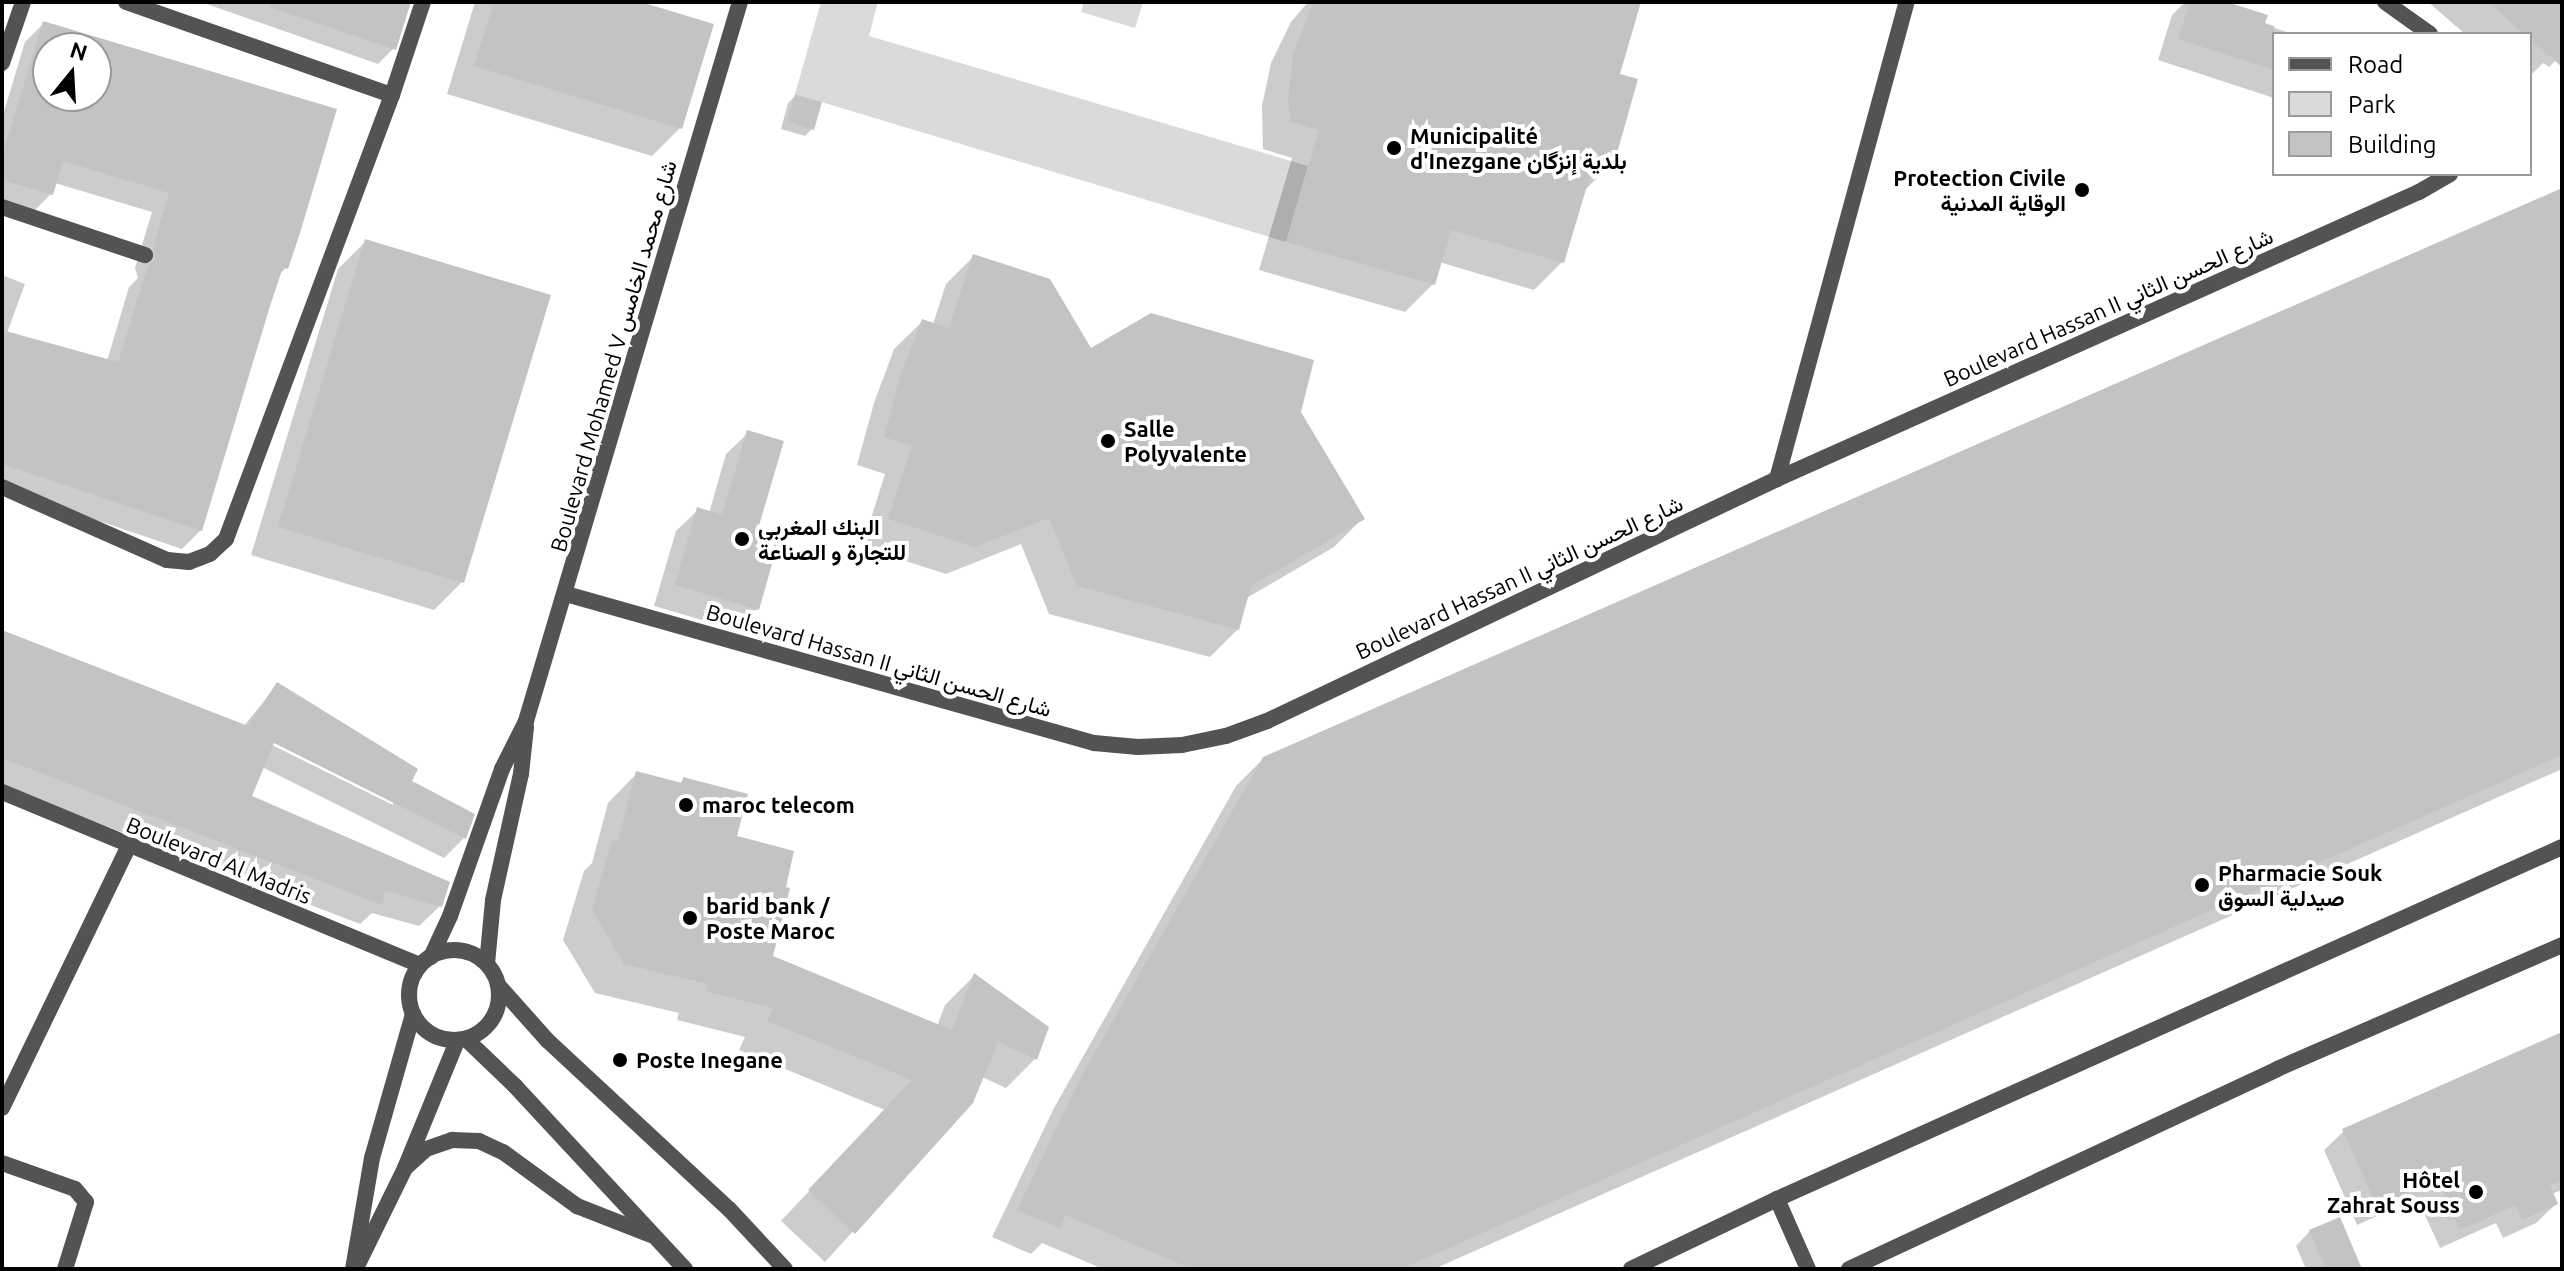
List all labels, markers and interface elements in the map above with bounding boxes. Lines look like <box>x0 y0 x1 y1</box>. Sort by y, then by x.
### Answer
north arrow <box>32 32 112 112</box>
legend <box>2272 32 2532 176</box>
text: N <box>67 36 91 65</box>
text: Road <box>2348 51 2403 78</box>
text: Park <box>2348 91 2396 118</box>
place label: Municipalité d'Inezgane بلدية إنزگان <box>1410 122 1627 174</box>
text: Building <box>2348 131 2436 158</box>
marker: Municipalité d'Inezgane بلدية إنزگان <box>1385 139 1403 157</box>
street label: Boulevard Mohamed V شارع محمد الخامس <box>544 157 682 555</box>
place label: Protection Civile الوقاية المدنية <box>1893 164 2066 216</box>
marker: Protection Civile الوقاية المدنية <box>2073 181 2091 199</box>
street label: Boulevard Hassan II شارع الحسن الثاني <box>1939 222 2277 392</box>
place label: Salle Polyvalente <box>1124 415 1247 466</box>
marker: Salle Polyvalente <box>1099 432 1117 450</box>
street label: Boulevard Hassan II شارع الحسن الثاني <box>1351 489 1687 665</box>
place label: البنك المغربي للتجارة و الصناعة <box>758 513 906 564</box>
marker: البنك المغربي للتجارة و الصناعة <box>733 530 751 548</box>
street label: Boulevard Hassan II شارع الحسن الثاني <box>703 598 1055 722</box>
place label: maroc telecom <box>702 792 855 818</box>
marker: maroc telecom <box>677 796 695 814</box>
street label: Boulevard Al Madris <box>123 811 315 909</box>
place label: Pharmacie Souk صيدلية السوق <box>2218 859 2382 910</box>
marker: Pharmacie Souk صيدلية السوق <box>2193 876 2211 894</box>
place label: barid bank / Poste Maroc <box>706 892 835 944</box>
marker: barid bank / Poste Maroc <box>681 909 699 927</box>
place label: Poste Inegane <box>636 1047 783 1073</box>
marker: Poste Inegane <box>611 1051 629 1069</box>
place label: Hôtel Zahrat Souss <box>2327 1166 2460 1218</box>
marker: Hôtel Zahrat Souss <box>2467 1183 2485 1201</box>

